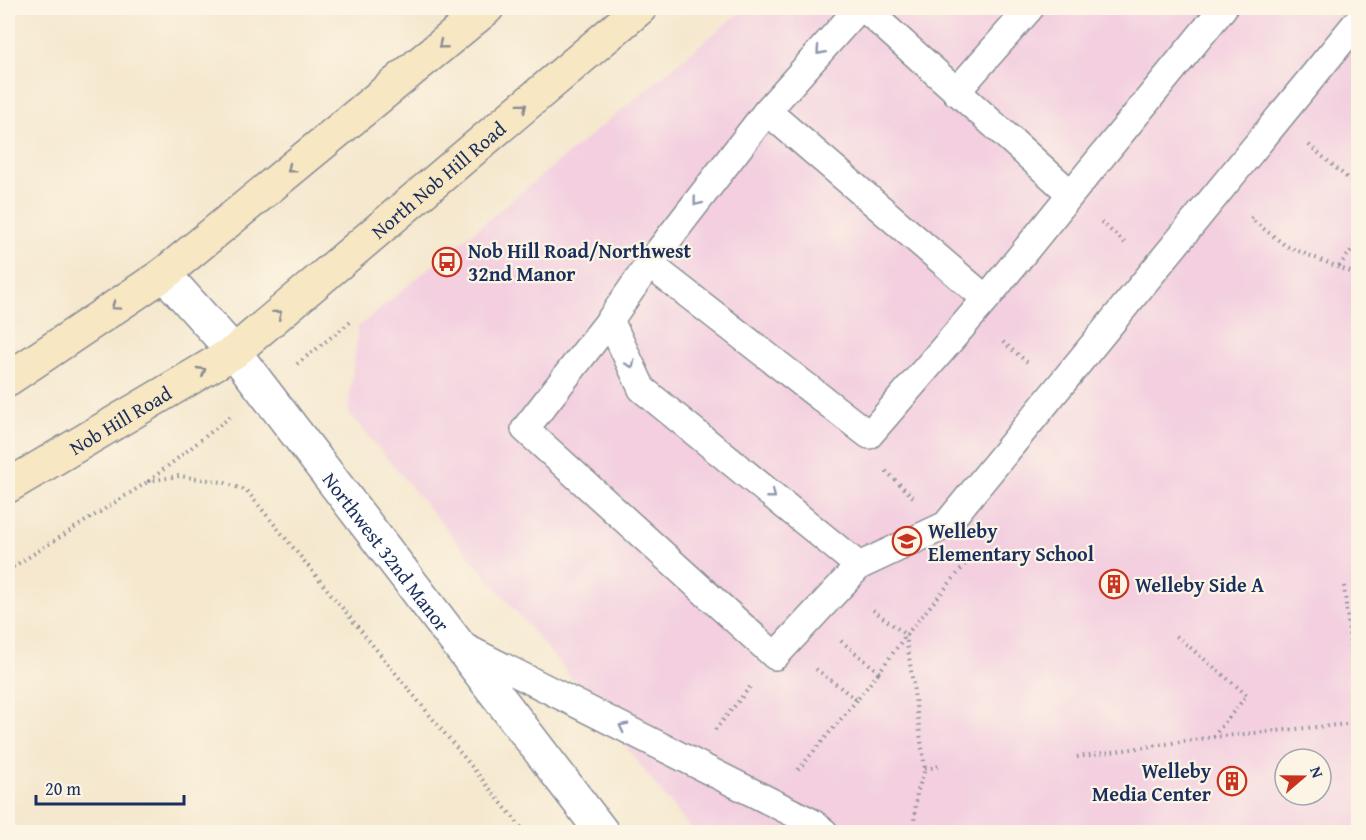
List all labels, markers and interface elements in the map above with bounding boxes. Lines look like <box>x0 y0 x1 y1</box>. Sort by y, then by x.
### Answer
one-way arrow <box>438 37 449 48</box>
one-way arrow <box>816 44 827 55</box>
one-way arrow <box>516 103 527 114</box>
street label: North Nob Hill Road <box>364 113 512 245</box>
one-way arrow <box>287 161 298 172</box>
one-way arrow <box>693 196 704 207</box>
place label: Nob Hill Road/Northwest 32nd Manor <box>468 236 692 288</box>
bus stop icon: Nob Hill Road/Northwest 32nd Manor <box>431 246 463 278</box>
one-way arrow <box>111 299 122 310</box>
one-way arrow <box>271 311 282 322</box>
one-way arrow <box>623 358 635 369</box>
one-way arrow <box>196 366 206 378</box>
street label: Nob Hill Road <box>63 378 177 461</box>
street label: Northwest 32nd Manor <box>316 466 457 637</box>
one-way arrow <box>765 487 776 498</box>
place label: Welleby Elementary School <box>928 516 1094 568</box>
school or university icon: Welleby Elementary School <box>891 525 923 557</box>
building icon: Welleby Side A <box>1098 568 1130 600</box>
place label: Welleby Side A <box>1135 570 1264 599</box>
one-way arrow <box>619 723 630 735</box>
north arrow <box>1273 747 1333 807</box>
place label: Welleby Media Center <box>1092 756 1212 808</box>
text: N <box>1304 763 1330 781</box>
building icon: Welleby Media Center <box>1216 765 1248 797</box>
scale bar <box>36 768 184 806</box>
text: 20 m <box>45 775 81 802</box>

